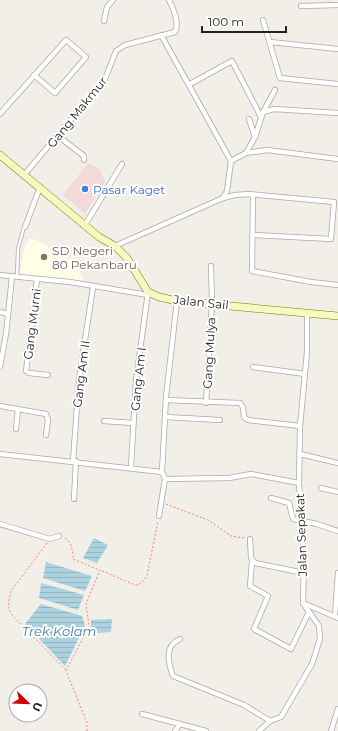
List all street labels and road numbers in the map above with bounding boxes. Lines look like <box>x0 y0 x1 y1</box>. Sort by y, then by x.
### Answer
street label: Gang Makmur <box>44 73 110 151</box>
street label: Gang Murni <box>20 288 44 360</box>
street label: Jalan Sail <box>172 292 229 312</box>
street label: Gang Mulya <box>200 317 218 389</box>
street label: Gang Am II <box>69 340 93 408</box>
street label: Gang Am I <box>127 346 149 412</box>
street label: Jalan Sepakat <box>292 493 310 578</box>

